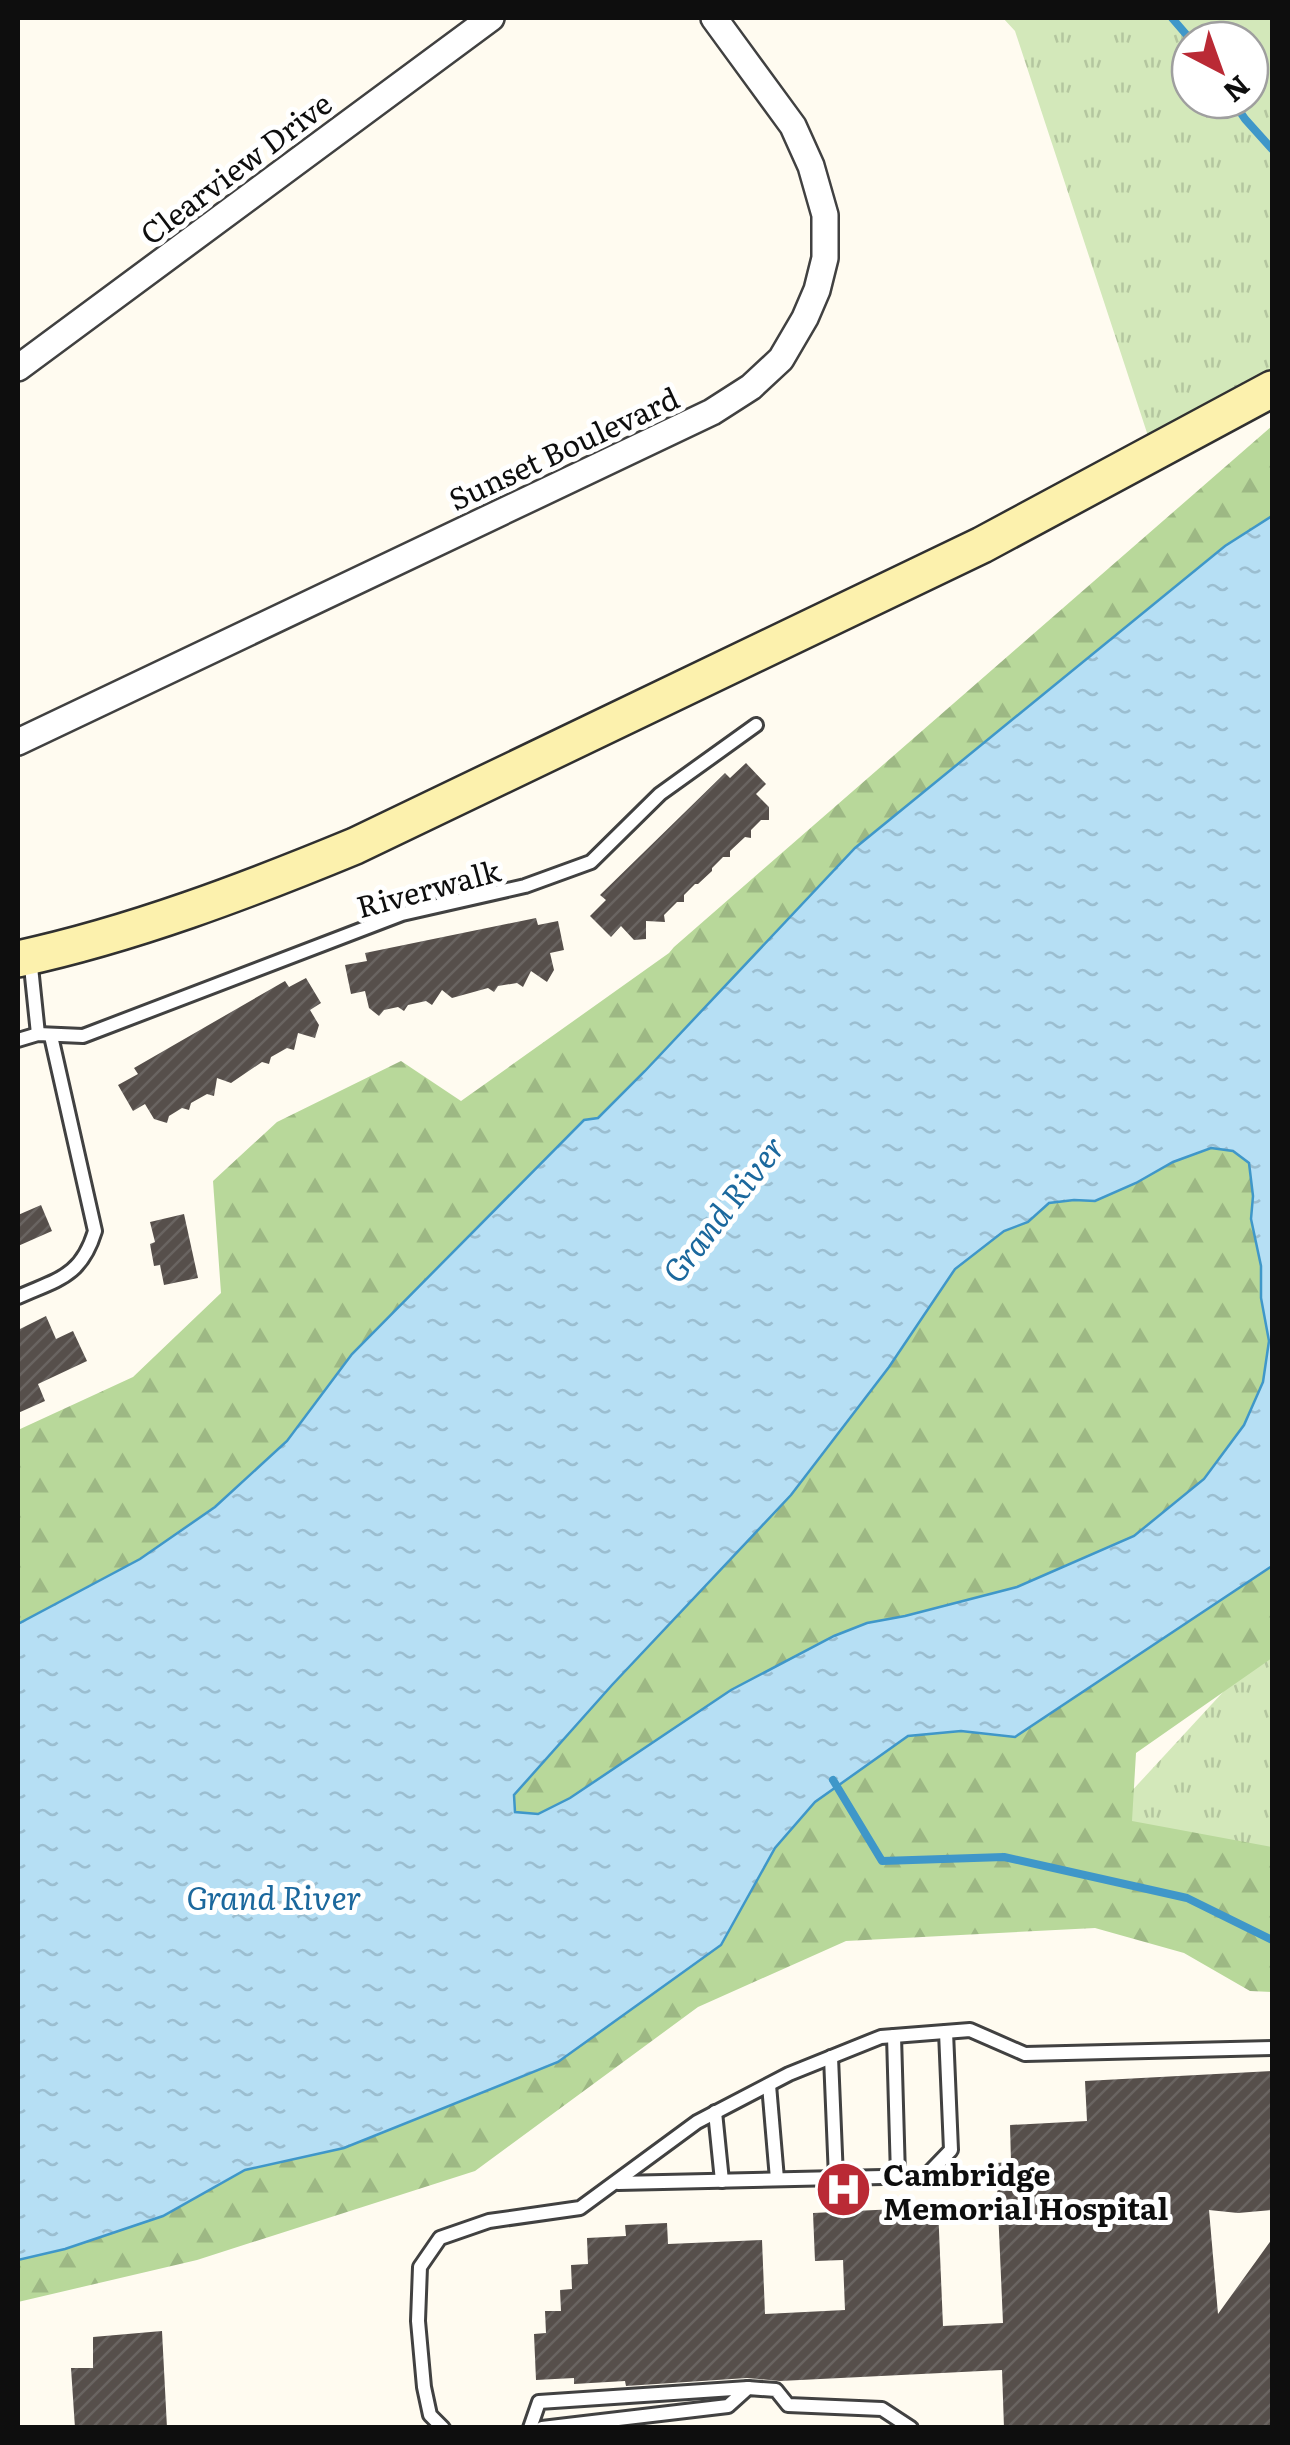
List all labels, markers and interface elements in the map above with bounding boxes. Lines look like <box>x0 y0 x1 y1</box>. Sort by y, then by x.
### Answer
north arrow <box>1170 20 1270 120</box>
text: N <box>1215 67 1260 114</box>
street label: Clearview Drive <box>130 80 340 254</box>
street label: Sunset Boulevard <box>441 374 685 520</box>
street label: Riverwalk <box>351 847 506 927</box>
water label: Grand River <box>649 1124 795 1292</box>
water label: Grand River <box>186 1872 362 1920</box>
place label: Cambridge Memorial Hospital <box>883 2151 1168 2229</box>
hospital icon: Cambridge Memorial Hospital <box>814 2160 874 2220</box>

